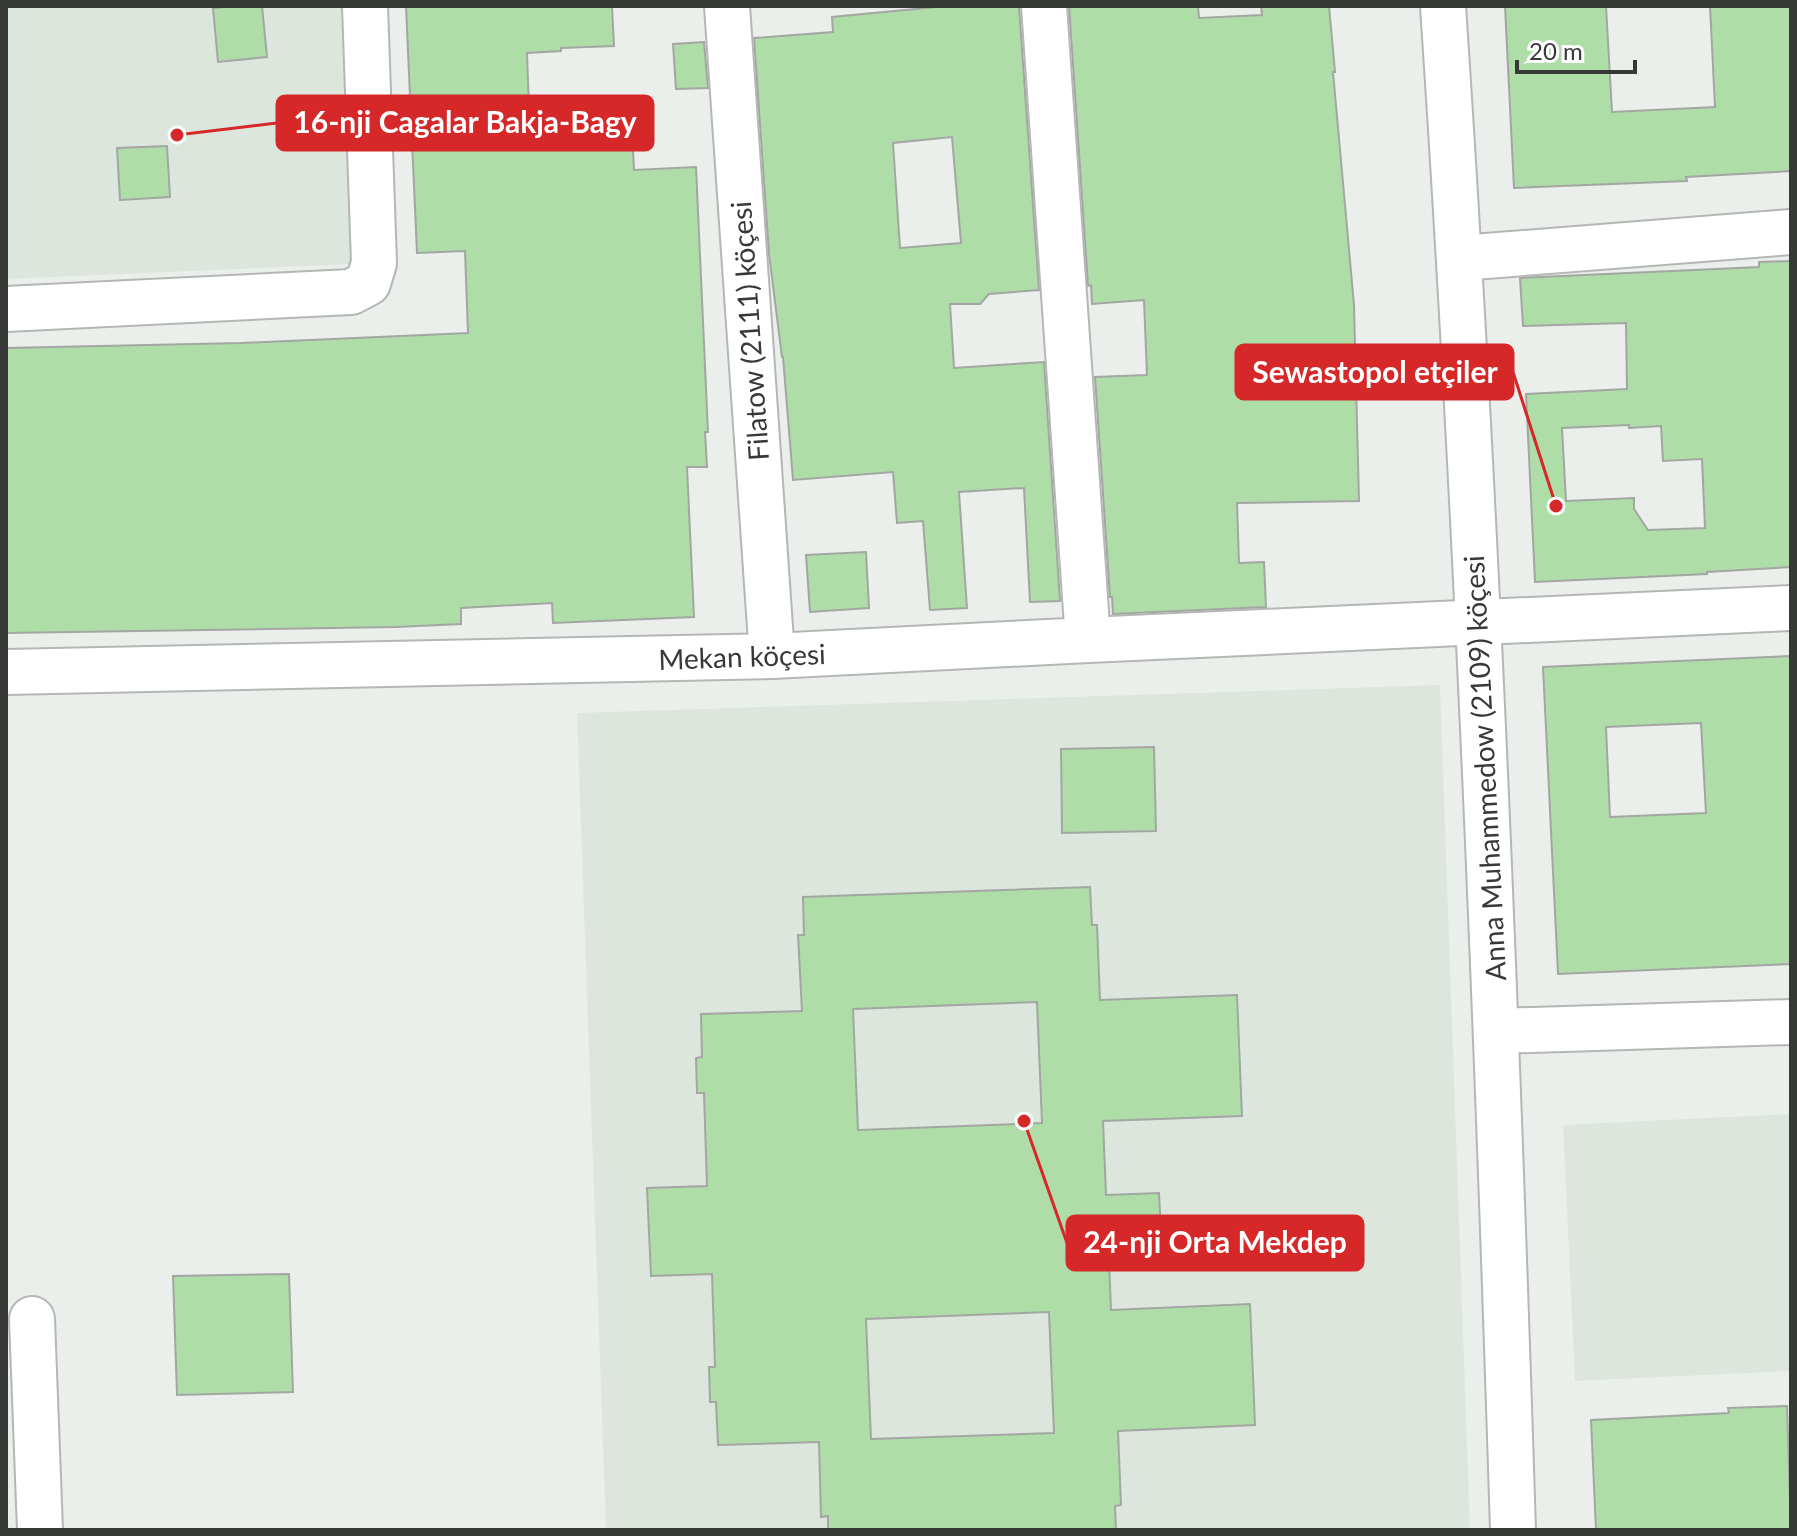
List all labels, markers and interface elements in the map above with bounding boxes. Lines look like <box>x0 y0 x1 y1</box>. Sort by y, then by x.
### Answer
scale bar <box>1517 24 1635 74</box>
text: 20 m <box>1529 36 1583 65</box>
callout: 16-nji Cagalar Bakja-Bagy <box>277 96 653 150</box>
text: 16-nji Cagalar Bakja-Bagy <box>293 103 637 139</box>
street label: Filatow (2111) köçesi <box>723 200 775 462</box>
callout: Sewastopol etçiler <box>1236 345 1513 399</box>
text: Sewastopol etçiler <box>1252 353 1499 389</box>
street label: Anna Muhammedow (2109) köçesi <box>1456 554 1512 982</box>
street label: Mekan köçesi <box>658 636 826 676</box>
callout: 24-nji Orta Mekdep <box>1067 1216 1363 1270</box>
text: 24-nji Orta Mekdep <box>1083 1223 1347 1259</box>

